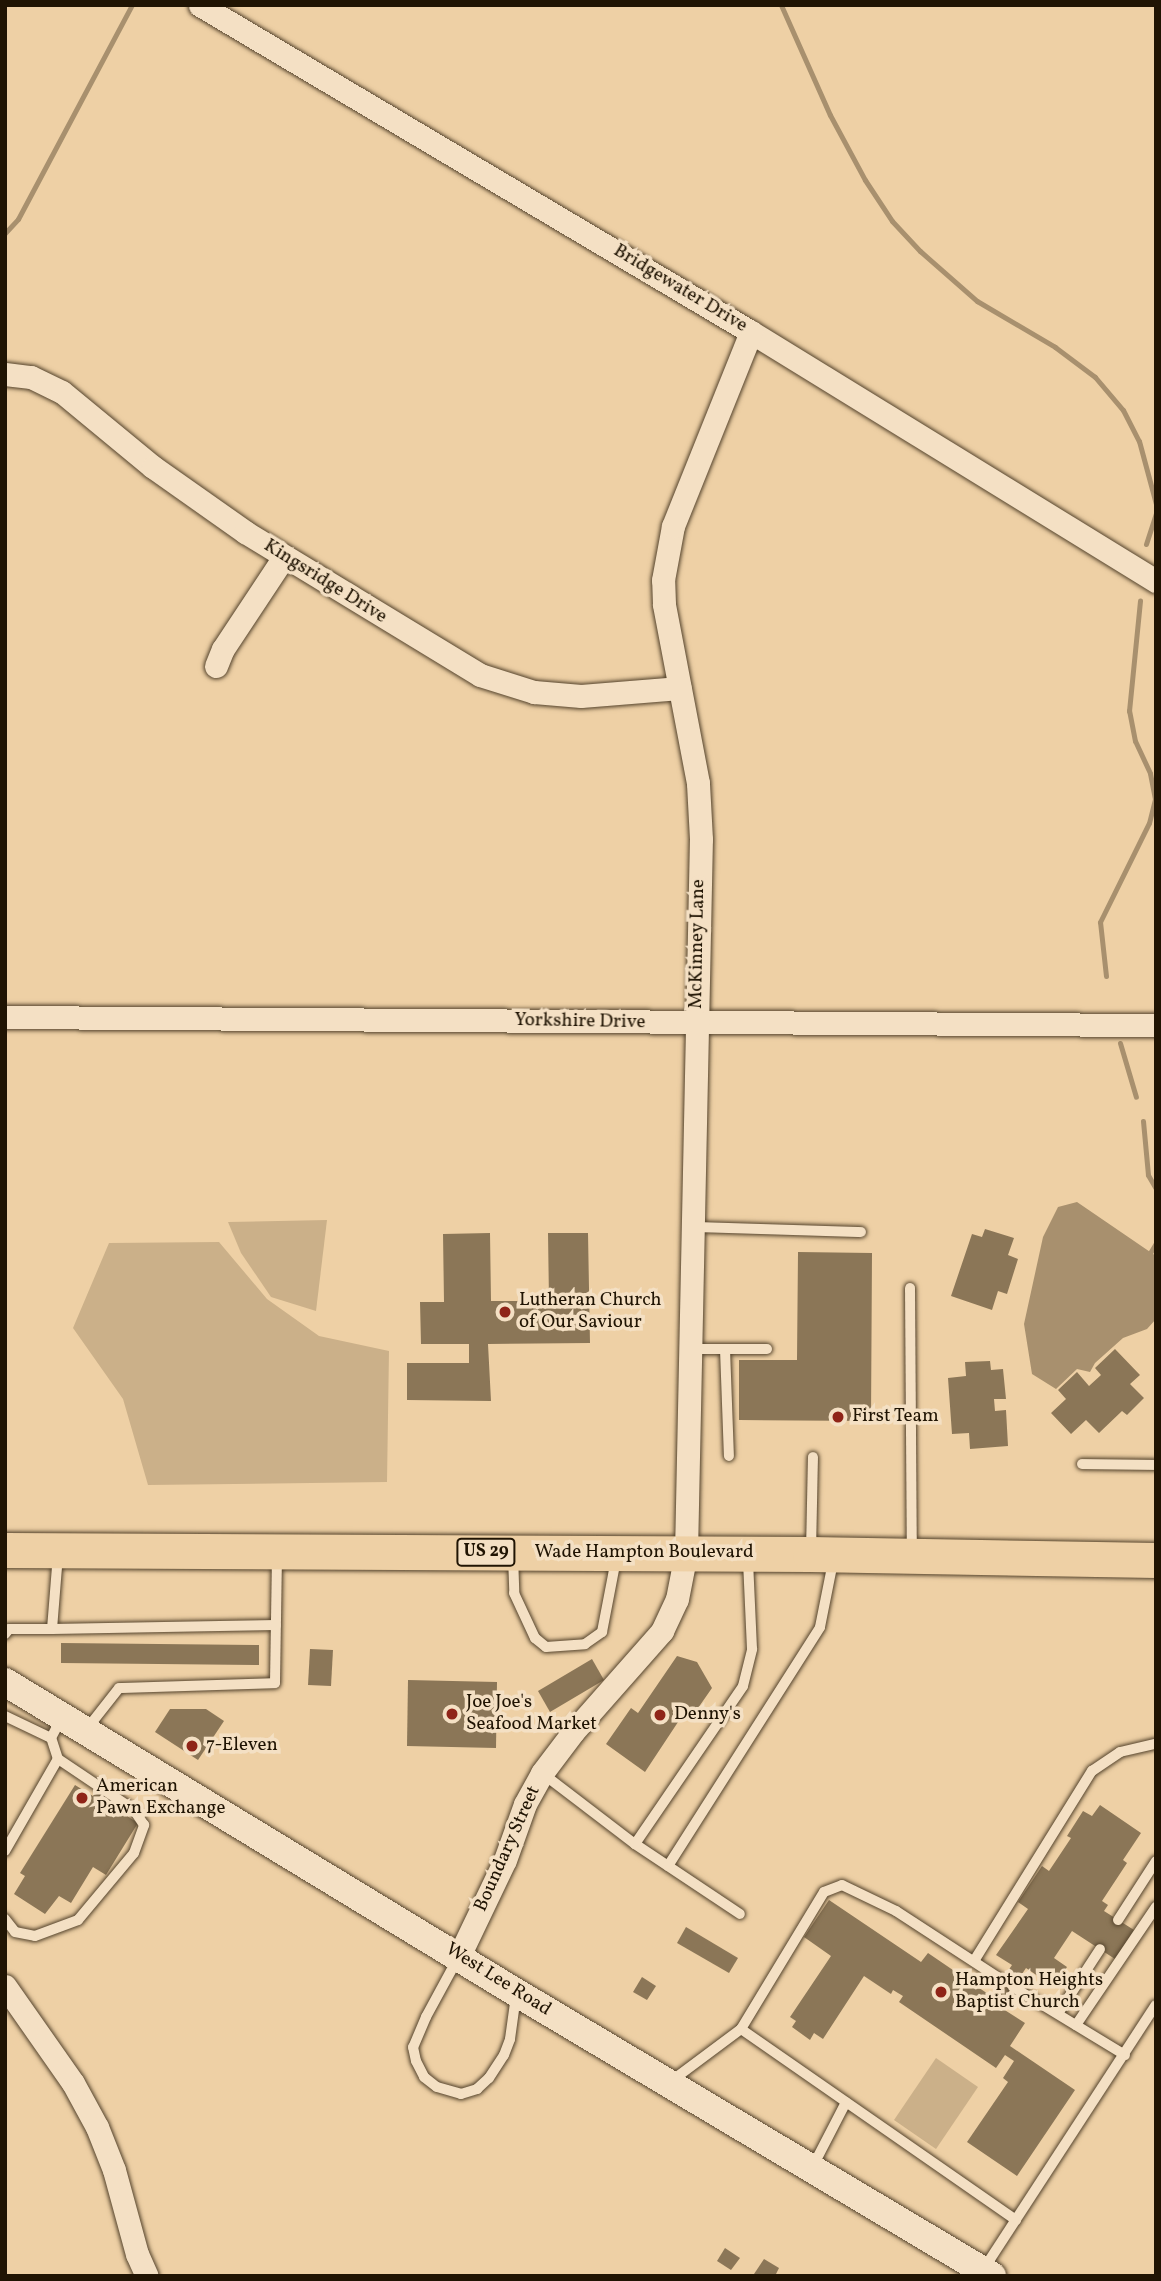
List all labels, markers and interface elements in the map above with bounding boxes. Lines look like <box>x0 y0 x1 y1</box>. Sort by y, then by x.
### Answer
street label: Bridgewater Drive <box>609 240 751 338</box>
street label: Kingsridge Drive <box>259 535 391 629</box>
street label: McKinney Lane <box>685 879 711 1009</box>
street label: Yorkshire Drive <box>514 1009 646 1035</box>
place label: Lutheran Church of Our Saviour <box>519 1290 662 1334</box>
marker: Lutheran Church of Our Saviour <box>497 1304 513 1320</box>
place label: First Team <box>852 1406 939 1428</box>
marker: First Team <box>830 1409 846 1425</box>
road number: US 29 <box>456 1538 516 1567</box>
street label: Wade Hampton Boulevard <box>534 1542 754 1564</box>
place label: Joe Joe's Seafood Market <box>466 1692 597 1736</box>
place label: Denny's <box>674 1704 741 1726</box>
marker: Joe Joe's Seafood Market <box>444 1706 460 1722</box>
marker: Denny's <box>652 1707 668 1723</box>
place label: 7-Eleven <box>206 1735 278 1757</box>
marker: 7-Eleven <box>184 1738 200 1754</box>
place label: American Pawn Exchange <box>96 1776 226 1820</box>
street label: Boundary Street <box>470 1782 546 1916</box>
marker: American Pawn Exchange <box>74 1790 90 1806</box>
street label: West Lee Road <box>441 1938 555 2022</box>
place label: Hampton Heights Baptist Church <box>955 1970 1103 2014</box>
marker: Hampton Heights Baptist Church <box>933 1984 949 2000</box>

